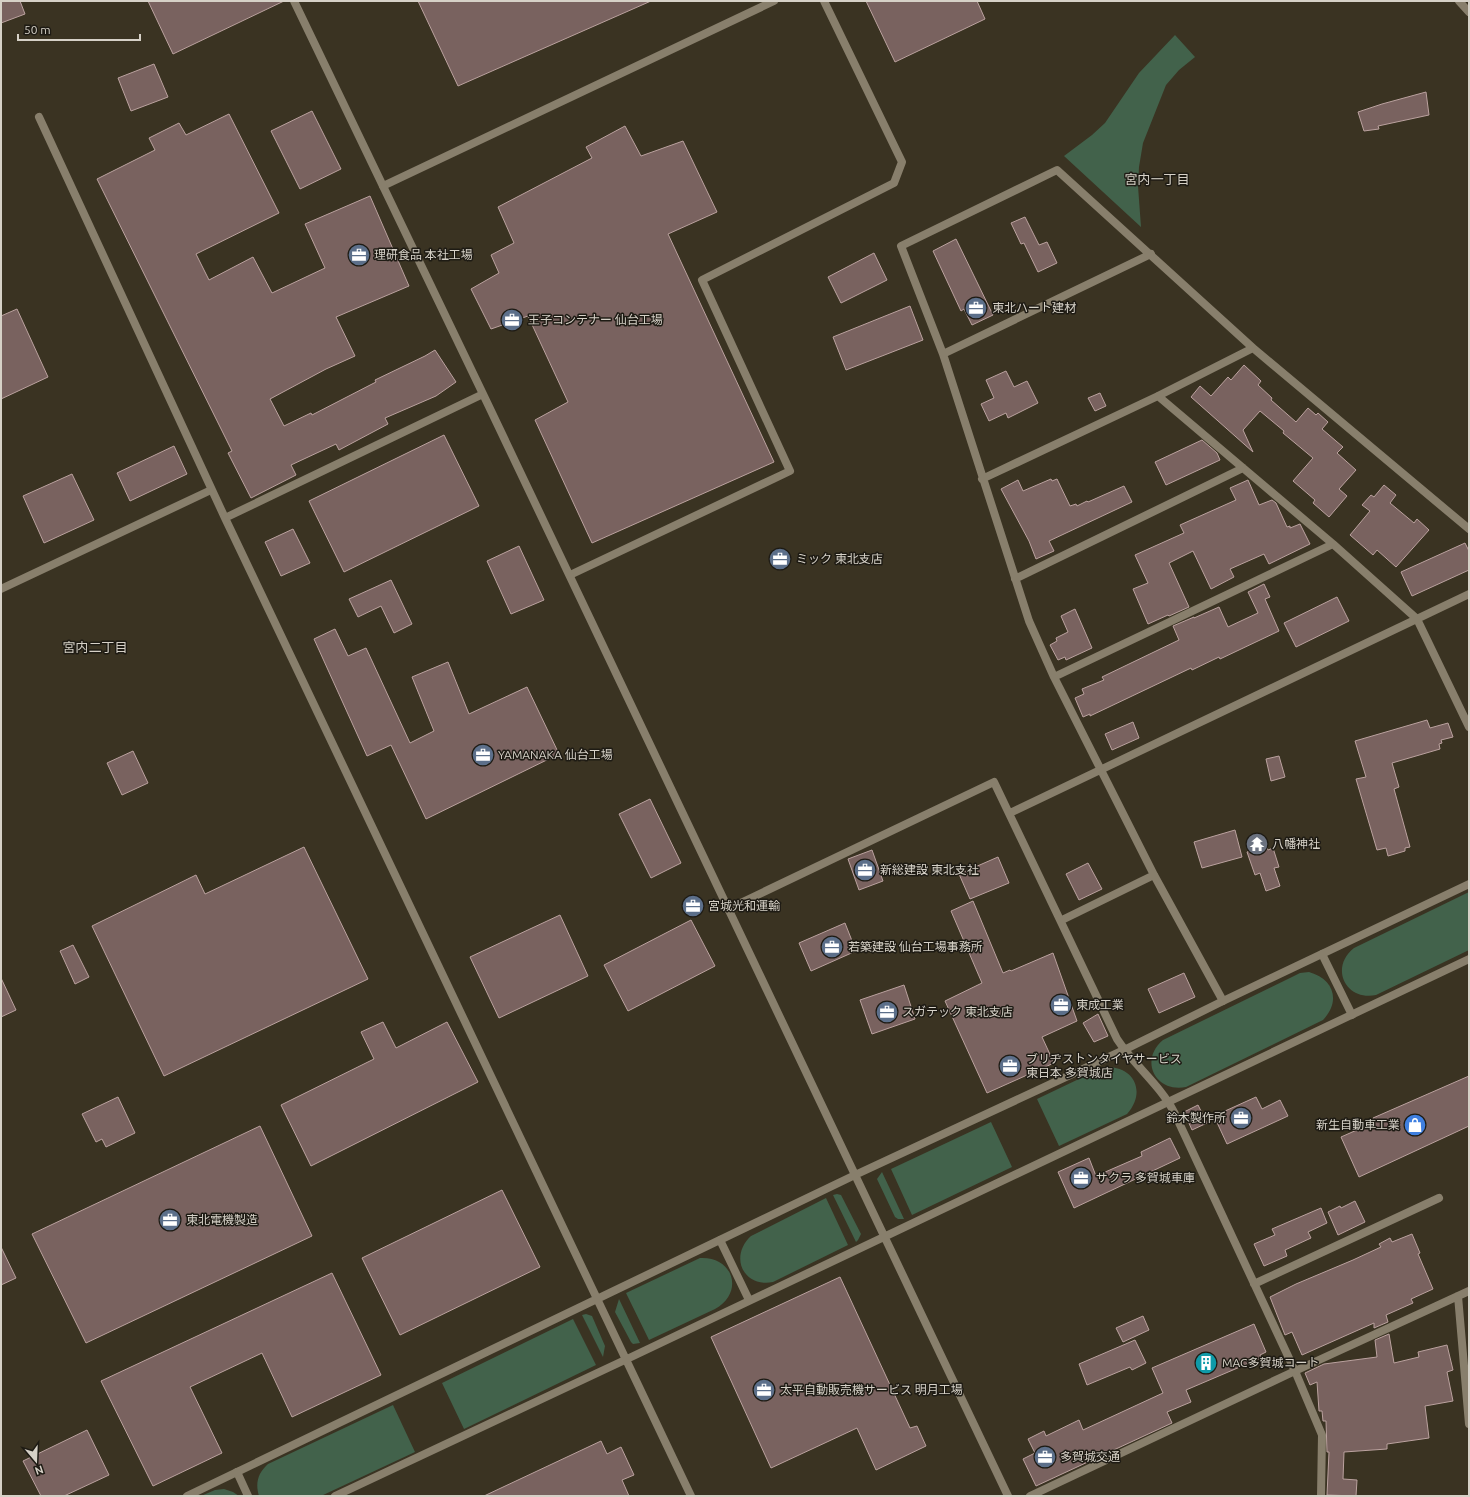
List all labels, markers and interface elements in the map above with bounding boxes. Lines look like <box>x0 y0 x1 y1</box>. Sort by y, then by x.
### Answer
scale bar <box>18 16 140 42</box>
text: 50 m <box>24 23 51 36</box>
district label: 宮内一丁目 <box>1124 172 1190 186</box>
office icon: 理研食品 本社工場 <box>346 242 372 268</box>
place label: 理研食品 本社工場 <box>374 248 473 261</box>
office icon: 東北ハート建材 <box>963 295 989 321</box>
place label: 東北ハート建材 <box>992 301 1076 314</box>
office icon: 王子コンテナー 仙台工場 <box>499 307 525 333</box>
place label: 王子コンテナー 仙台工場 <box>528 313 663 326</box>
office icon: ミック 東北支店 <box>767 546 793 572</box>
place label: ミック 東北支店 <box>796 552 883 565</box>
district label: 宮内二丁目 <box>62 640 128 654</box>
office icon: YAMANAKA 仙台工場 <box>470 742 496 768</box>
place label: YAMANAKA 仙台工場 <box>498 748 613 761</box>
temple icon: 八幡神社 <box>1244 831 1270 857</box>
place label: 八幡神社 <box>1272 837 1320 850</box>
office icon: 新総建設 東北支社 <box>852 857 878 883</box>
place label: 新総建設 東北支社 <box>880 863 979 876</box>
office icon: 宮城光和運輸 <box>680 893 706 919</box>
place label: 宮城光和運輸 <box>708 899 780 912</box>
office icon: 若築建設 仙台工場事務所 <box>819 934 845 960</box>
place label: 若築建設 仙台工場事務所 <box>848 940 983 953</box>
office icon: 東成工業 <box>1048 992 1074 1018</box>
place label: 東成工業 <box>1076 998 1124 1011</box>
office icon: スガテック 東北支店 <box>874 999 900 1025</box>
place label: スガテック 東北支店 <box>902 1005 1013 1018</box>
place label: ブリヂストンタイヤサービス 東日本 多賀城店 <box>1026 1052 1182 1079</box>
office icon: ブリヂストンタイヤサービス 東日本 多賀城店 <box>997 1053 1023 1079</box>
office icon: 鈴木製作所 <box>1228 1105 1254 1131</box>
place label: 鈴木製作所 <box>1166 1111 1226 1124</box>
shop icon: 新生自動車工業 <box>1402 1112 1428 1138</box>
place label: 新生自動車工業 <box>1316 1118 1400 1131</box>
office icon: サクラ 多賀城車庫 <box>1068 1165 1094 1191</box>
place label: サクラ 多賀城車庫 <box>1096 1171 1195 1184</box>
office icon: 東北電機製造 <box>157 1207 183 1233</box>
place label: 東北電機製造 <box>186 1213 258 1226</box>
building icon: MAC多賀城コート <box>1193 1350 1219 1376</box>
place label: MAC多賀城コート <box>1222 1356 1319 1369</box>
office icon: 太平自動販売機サービス 明月工場 <box>751 1377 777 1403</box>
place label: 太平自動販売機サービス 明月工場 <box>780 1383 963 1396</box>
north arrow <box>16 1441 56 1481</box>
office icon: 多賀城交通 <box>1032 1444 1058 1470</box>
place label: 多賀城交通 <box>1060 1450 1120 1463</box>
text: N <box>33 1463 45 1477</box>

